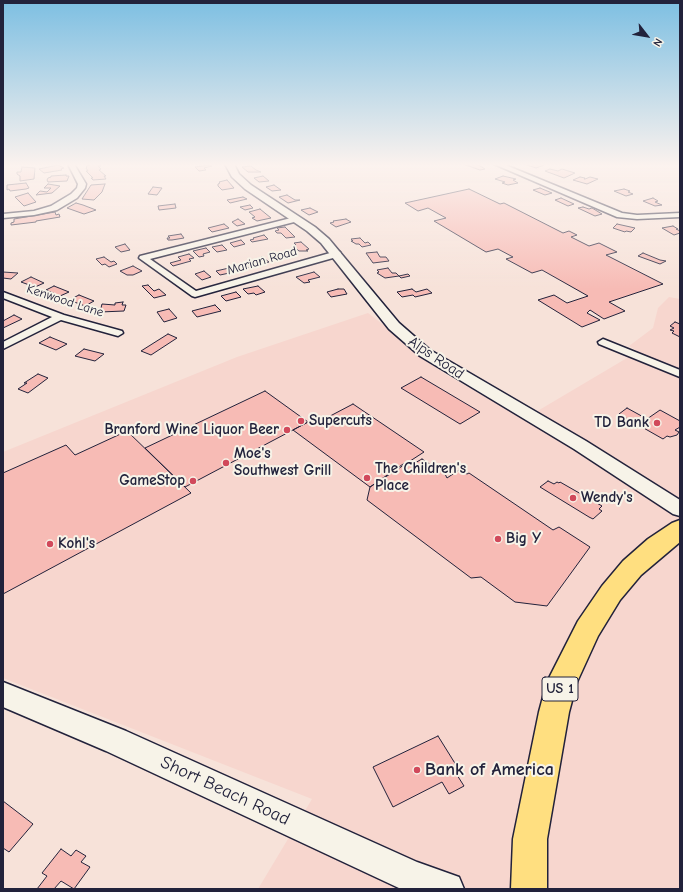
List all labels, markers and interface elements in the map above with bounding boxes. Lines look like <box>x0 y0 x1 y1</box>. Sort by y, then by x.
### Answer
north arrow <box>627 16 667 56</box>
text: N <box>650 36 665 49</box>
street label: Marian Road <box>225 244 299 278</box>
street label: Kenwood Lane <box>24 281 106 321</box>
street label: Alps Road <box>405 333 467 383</box>
place label: Supercuts <box>309 412 372 430</box>
place label: TD Bank <box>594 414 649 432</box>
marker: Supercuts <box>296 416 306 426</box>
marker: TD Bank <box>652 418 662 428</box>
place label: Branford Wine Liquor Beer <box>104 421 279 439</box>
marker: Branford Wine Liquor Beer <box>282 425 292 435</box>
place label: Moe's Southwest Grill <box>234 445 331 480</box>
marker: Moe's Southwest Grill <box>221 458 231 468</box>
place label: The Children's Place <box>375 460 466 495</box>
place label: GameStop <box>119 472 185 490</box>
marker: The Children's Place <box>362 473 372 483</box>
marker: GameStop <box>188 476 198 486</box>
place label: Wendy's <box>581 489 633 507</box>
marker: Wendy's <box>568 493 578 503</box>
place label: Big Y <box>506 530 541 548</box>
marker: Big Y <box>493 534 503 544</box>
place label: Kohl's <box>58 535 95 553</box>
marker: Kohl's <box>45 539 55 549</box>
road number: US 1 <box>542 677 578 701</box>
street label: Short Beach Road <box>157 752 293 830</box>
place label: Bank of America <box>425 759 554 781</box>
marker: Bank of America <box>412 765 422 775</box>

